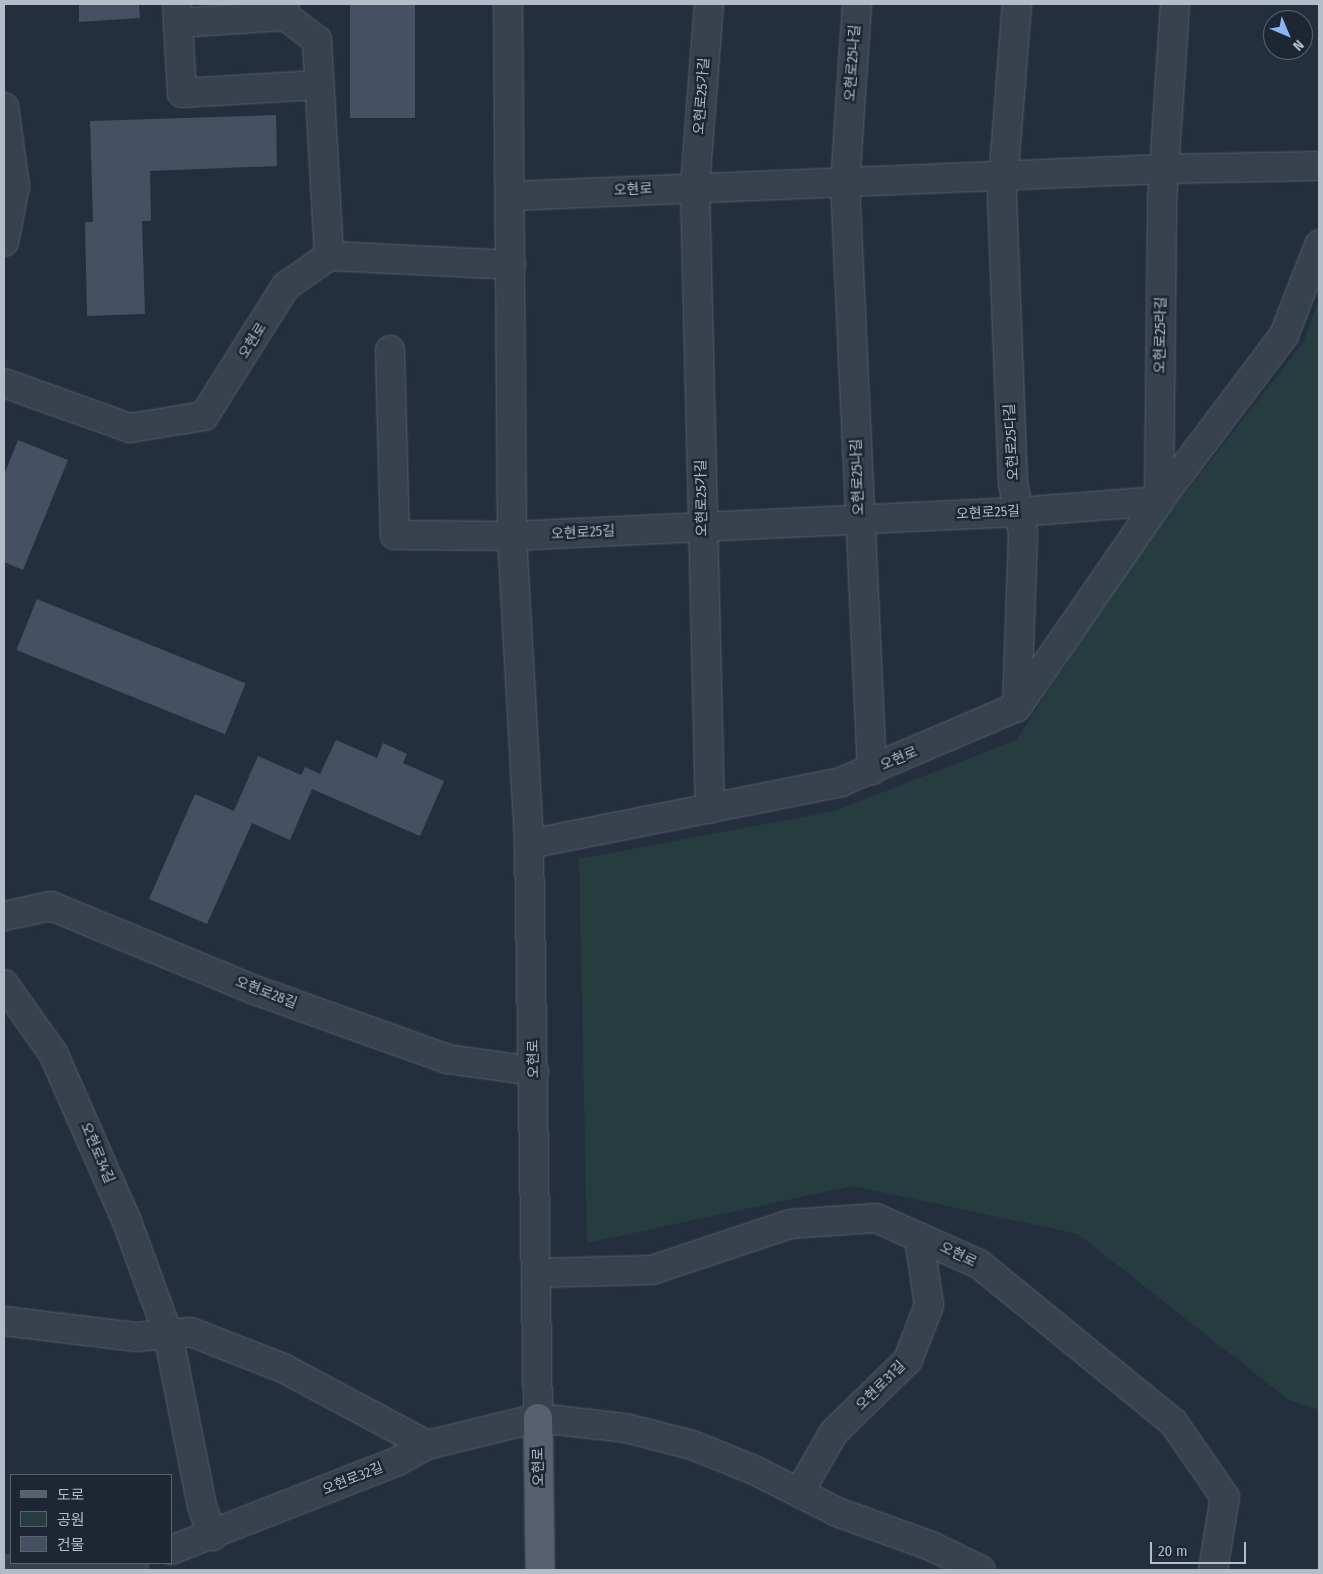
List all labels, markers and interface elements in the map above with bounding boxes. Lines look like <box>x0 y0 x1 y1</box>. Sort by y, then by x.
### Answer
north arrow <box>1263 10 1313 60</box>
street label: 오현로25나길 <box>842 24 864 102</box>
text: N <box>1289 36 1307 54</box>
street label: 오현로25가길 <box>691 57 713 135</box>
street label: 오현로 <box>613 181 653 199</box>
street label: 오현로25라길 <box>1152 296 1170 374</box>
street label: 오현로 <box>236 320 270 362</box>
street label: 오현로25다길 <box>1002 403 1022 481</box>
street label: 오현로25나길 <box>848 438 868 516</box>
street label: 오현로25가길 <box>693 459 711 537</box>
street label: 오현로25길 <box>956 503 1020 523</box>
street label: 오현로25길 <box>551 523 615 543</box>
street label: 오현로 <box>878 744 920 774</box>
street label: 오현로28길 <box>233 974 299 1012</box>
street label: 오현로 <box>525 1040 543 1078</box>
street label: 오현로34길 <box>77 1120 117 1186</box>
street label: 오현로 <box>937 1239 979 1271</box>
street label: 오현로31길 <box>853 1358 909 1414</box>
street label: 오현로 <box>530 1448 548 1486</box>
street label: 오현로32길 <box>320 1459 386 1499</box>
legend <box>10 1474 172 1564</box>
text: 도로 <box>57 1486 85 1504</box>
text: 공원 <box>57 1511 85 1529</box>
scale bar <box>1153 1532 1249 1564</box>
text: 건물 <box>57 1536 85 1554</box>
text: 20 m <box>1158 1542 1188 1560</box>

